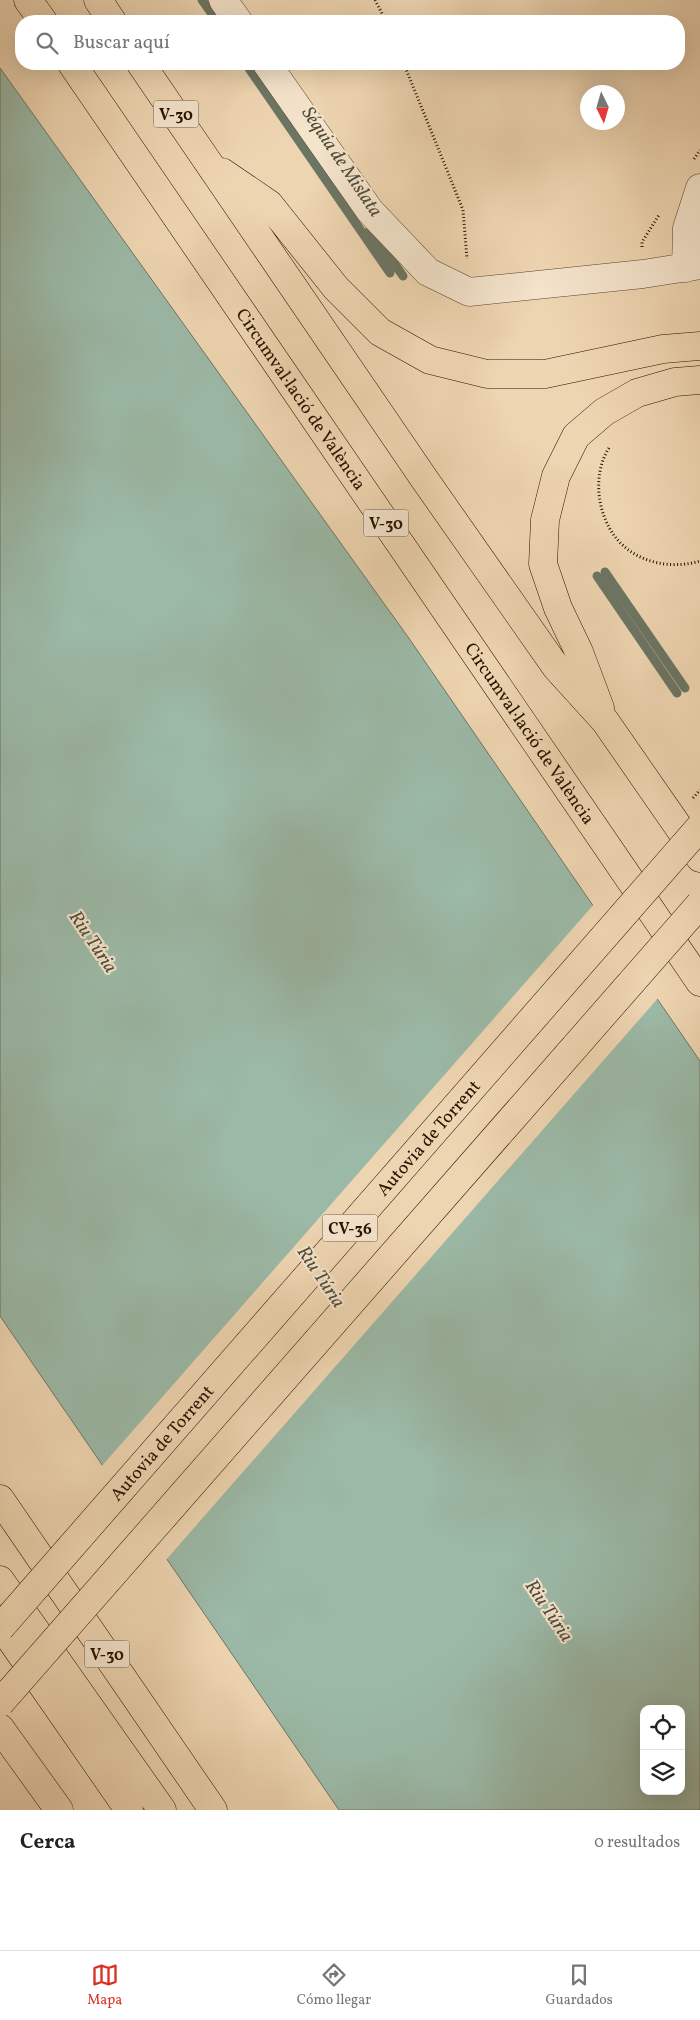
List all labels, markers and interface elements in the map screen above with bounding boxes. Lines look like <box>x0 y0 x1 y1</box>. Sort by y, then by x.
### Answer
search box <box>15 15 685 70</box>
icon: search <box>33 29 61 57</box>
text: Buscar aquí <box>73 30 170 56</box>
north arrow <box>580 85 625 130</box>
road number: V-30 <box>154 100 198 128</box>
water label: Séquia de Mislata <box>295 102 388 222</box>
street label: Circumval·lació de València <box>229 304 371 496</box>
road number: V-30 <box>364 509 408 536</box>
street label: Circumval·lació de València <box>458 638 600 830</box>
water label: Riu Túria <box>62 906 123 978</box>
street label: Autovia de Torrent <box>372 1075 487 1202</box>
road number: CV-36 <box>322 1214 378 1242</box>
water label: Riu Túria <box>290 1241 351 1313</box>
street label: Autovia de Torrent <box>105 1380 221 1507</box>
water label: Riu Túria <box>518 1575 579 1647</box>
road number: V-30 <box>84 1640 130 1668</box>
map controls <box>640 1705 685 1795</box>
button: locate <box>640 1705 685 1750</box>
button: layers <box>640 1750 685 1795</box>
text: Cerca <box>20 1828 75 1857</box>
text: 0 resultados <box>594 1832 680 1854</box>
tab: Mapa <box>87 1961 122 2010</box>
tab: Cómo llegar <box>297 1961 371 2010</box>
tab: Guardados <box>546 1961 613 2010</box>

